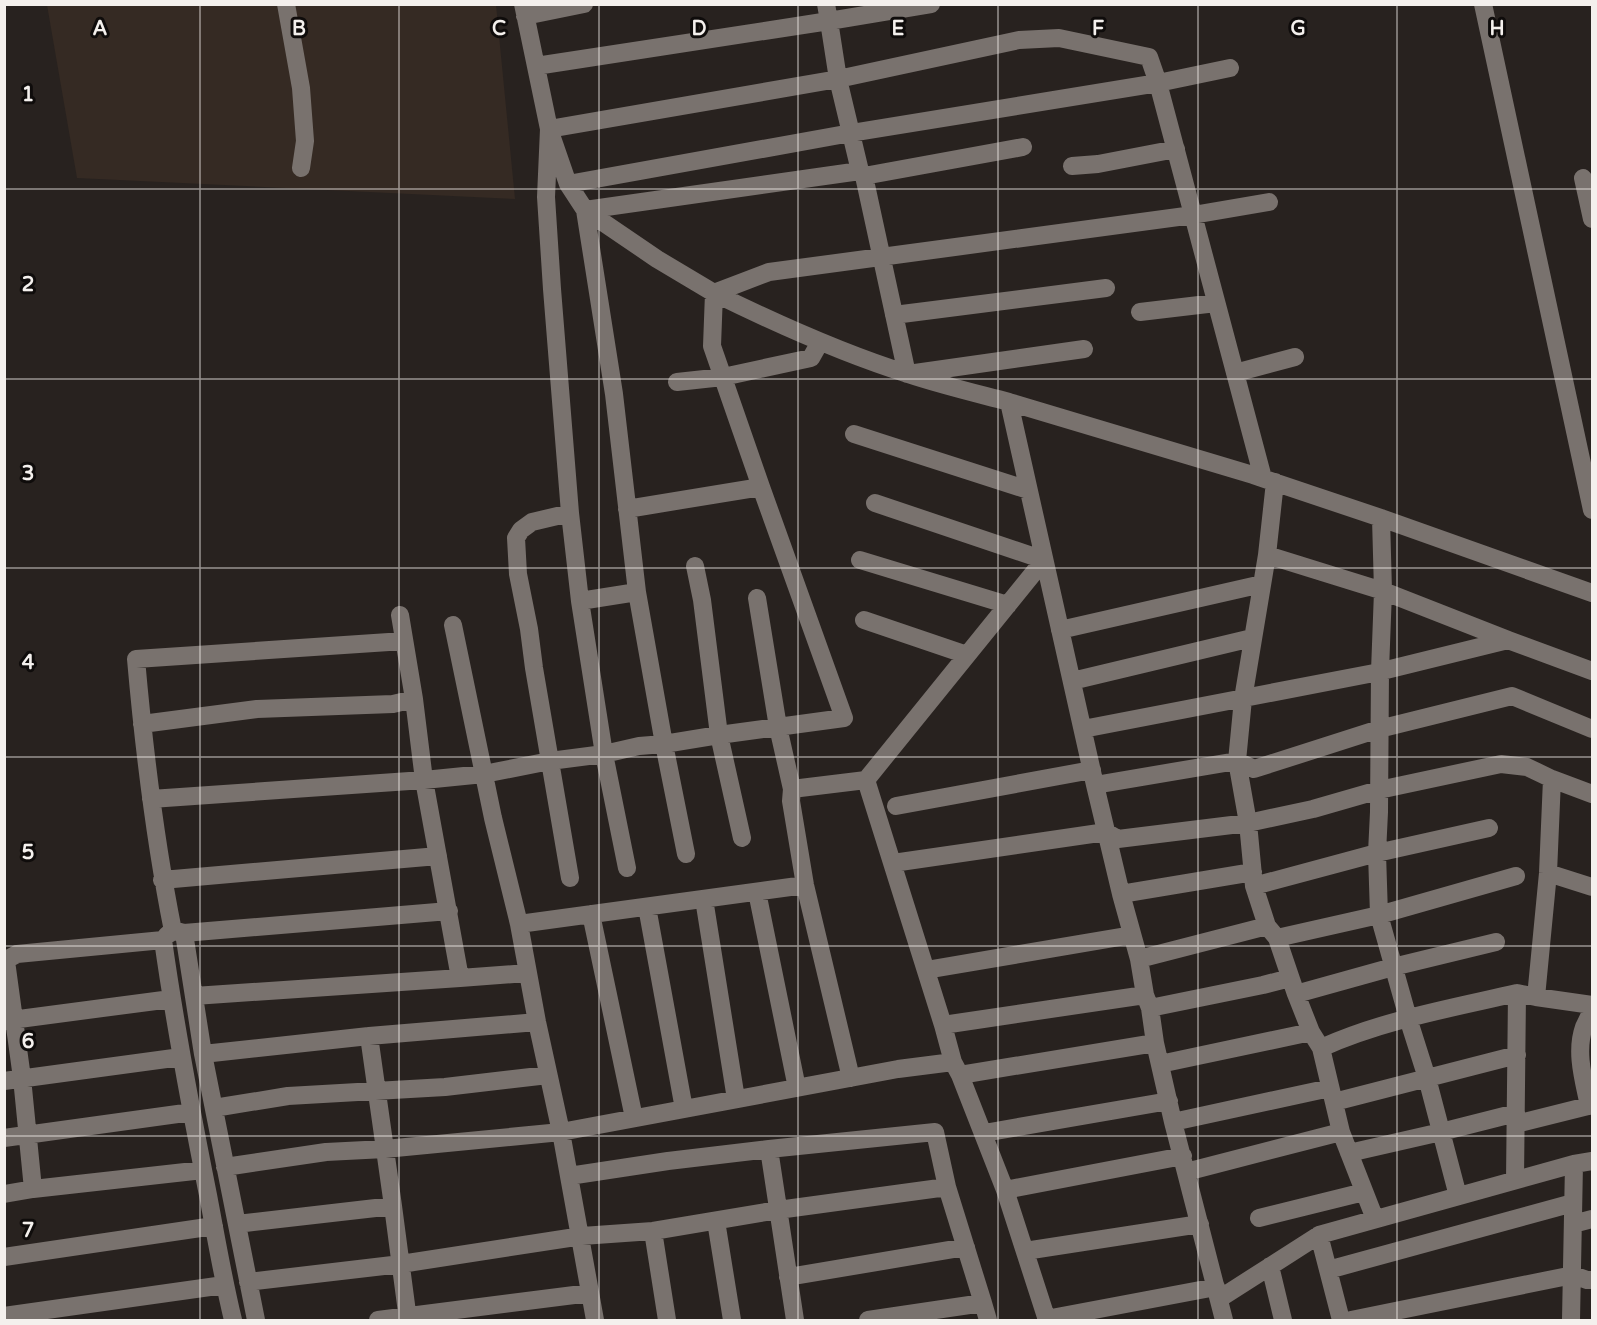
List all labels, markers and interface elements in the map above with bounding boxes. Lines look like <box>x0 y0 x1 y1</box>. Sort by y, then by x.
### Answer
text: A <box>93 17 108 41</box>
text: B <box>292 17 306 41</box>
text: C <box>492 17 506 41</box>
text: D <box>691 17 707 41</box>
text: E <box>892 17 905 41</box>
text: F <box>1092 17 1104 41</box>
text: G <box>1290 17 1306 41</box>
text: H <box>1489 17 1505 41</box>
text: 1 <box>22 83 34 107</box>
text: 2 <box>22 273 34 297</box>
text: 3 <box>22 462 34 486</box>
text: 4 <box>22 651 35 675</box>
text: 5 <box>22 841 34 865</box>
text: 6 <box>22 1030 34 1054</box>
text: 7 <box>22 1219 34 1243</box>

